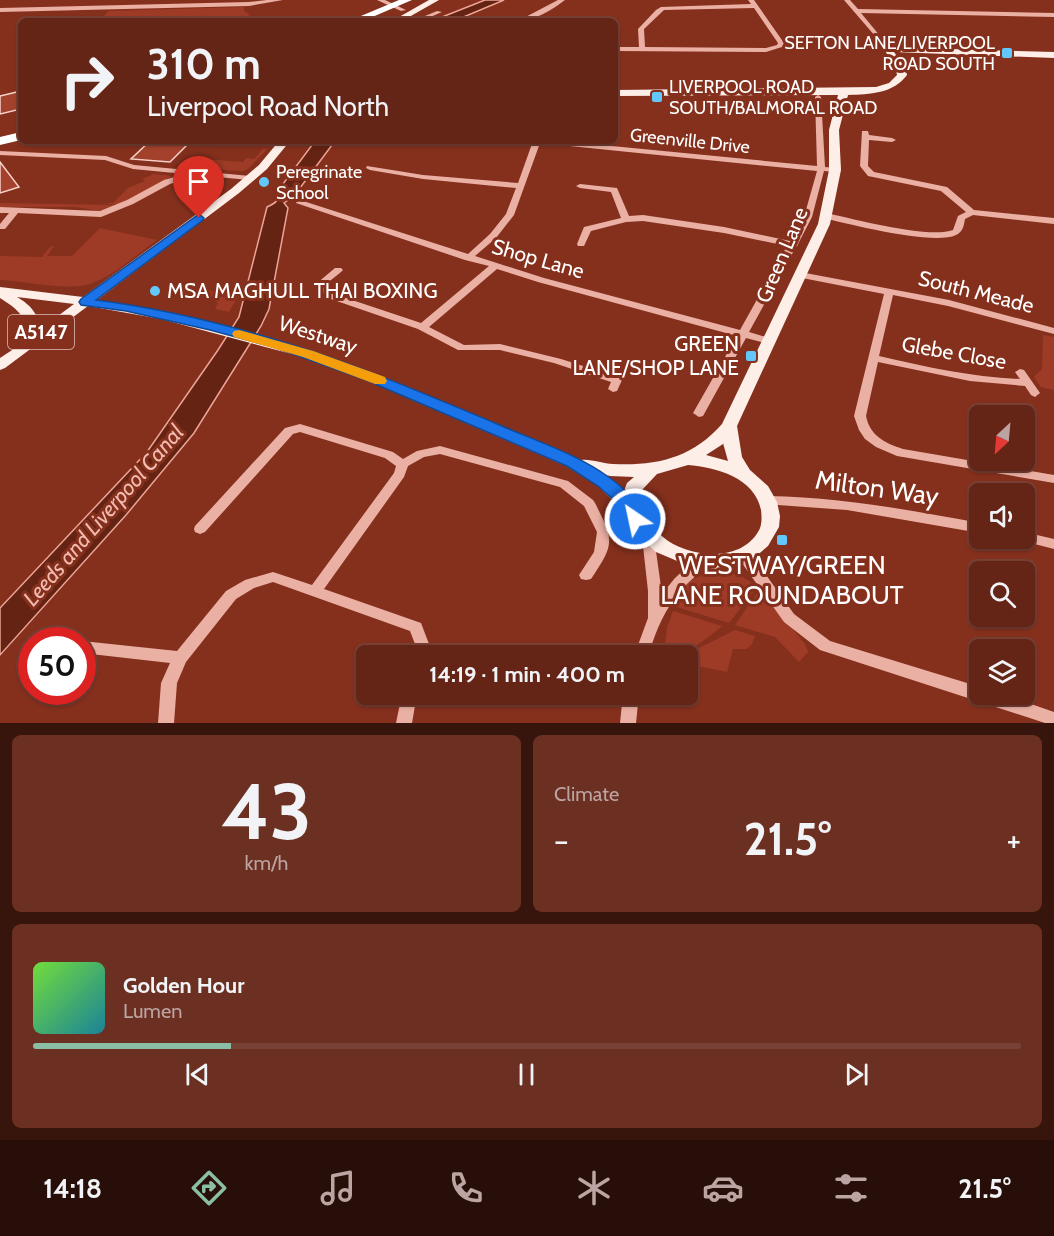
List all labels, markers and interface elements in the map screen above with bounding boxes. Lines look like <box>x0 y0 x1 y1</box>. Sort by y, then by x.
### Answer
place label: SEFTON LANE/LIVERPOOL ROAD SOUTH <box>784 32 995 75</box>
text: 310 m <box>147 38 261 90</box>
icon: right <box>48 42 126 120</box>
marker: SEFTON LANE/LIVERPOOL ROAD SOUTH <box>1000 46 1014 60</box>
place label: LIVERPOOL ROAD SOUTH/BALMORAL ROAD <box>669 76 877 119</box>
text: Liverpool Road North <box>147 90 389 123</box>
marker: LIVERPOOL ROAD SOUTH/BALMORAL ROAD <box>650 90 664 104</box>
street label: Greenville Drive <box>629 124 751 158</box>
pin <box>173 156 224 218</box>
place label: Peregrinate School <box>276 161 362 204</box>
icon: arrive <box>182 165 215 198</box>
marker: Peregrinate School <box>257 175 271 189</box>
street label: Green Lane <box>750 203 813 306</box>
street label: Shop Lane <box>489 233 587 284</box>
street label: South Meade <box>916 265 1037 318</box>
place label: MSA MAGHULL THAI BOXING <box>167 278 438 303</box>
marker: MSA MAGHULL THAI BOXING <box>148 284 162 298</box>
street label: Westway <box>276 310 361 359</box>
road number: A5147 <box>8 315 74 349</box>
place label: GREEN LANE/SHOP LANE <box>572 331 739 380</box>
street label: Glebe Close <box>900 331 1008 374</box>
marker: GREEN LANE/SHOP LANE <box>744 349 758 363</box>
north arrow <box>969 405 1035 471</box>
map controls <box>969 405 1035 705</box>
water label: Leeds and Liverpool Canal <box>17 419 190 611</box>
street label: Milton Way <box>813 464 941 512</box>
button: sound <box>969 483 1035 549</box>
position arrow <box>603 487 667 551</box>
marker: WESTWAY/GREEN LANE ROUNDABOUT <box>775 533 789 547</box>
place label: WESTWAY/GREEN LANE ROUNDABOUT <box>660 549 904 611</box>
button: search <box>969 561 1035 627</box>
speed limit sign: 50 <box>18 627 96 705</box>
button: layers <box>969 639 1035 705</box>
text: 14:19 · 1 min · 400 m <box>429 661 625 688</box>
text: 43 <box>221 764 312 859</box>
text: Climate <box>554 782 619 806</box>
text: 21.5° <box>744 812 831 866</box>
text: − <box>554 820 569 860</box>
text: + <box>1006 820 1021 860</box>
text: km/h <box>245 851 288 875</box>
text: Golden Hour <box>123 972 244 999</box>
text: Lumen <box>123 999 182 1023</box>
icon: previous <box>181 1058 214 1091</box>
icon: pause <box>510 1058 543 1091</box>
icon: next <box>840 1058 873 1091</box>
icon: directions <box>188 1167 230 1209</box>
icon: music <box>317 1167 359 1209</box>
icon: phone <box>445 1167 487 1209</box>
icon: climate <box>573 1167 615 1209</box>
icon: car <box>702 1167 744 1209</box>
icon: filters <box>830 1167 872 1209</box>
text: 14:18 <box>43 1172 102 1205</box>
text: 21.5° <box>958 1172 1011 1205</box>

